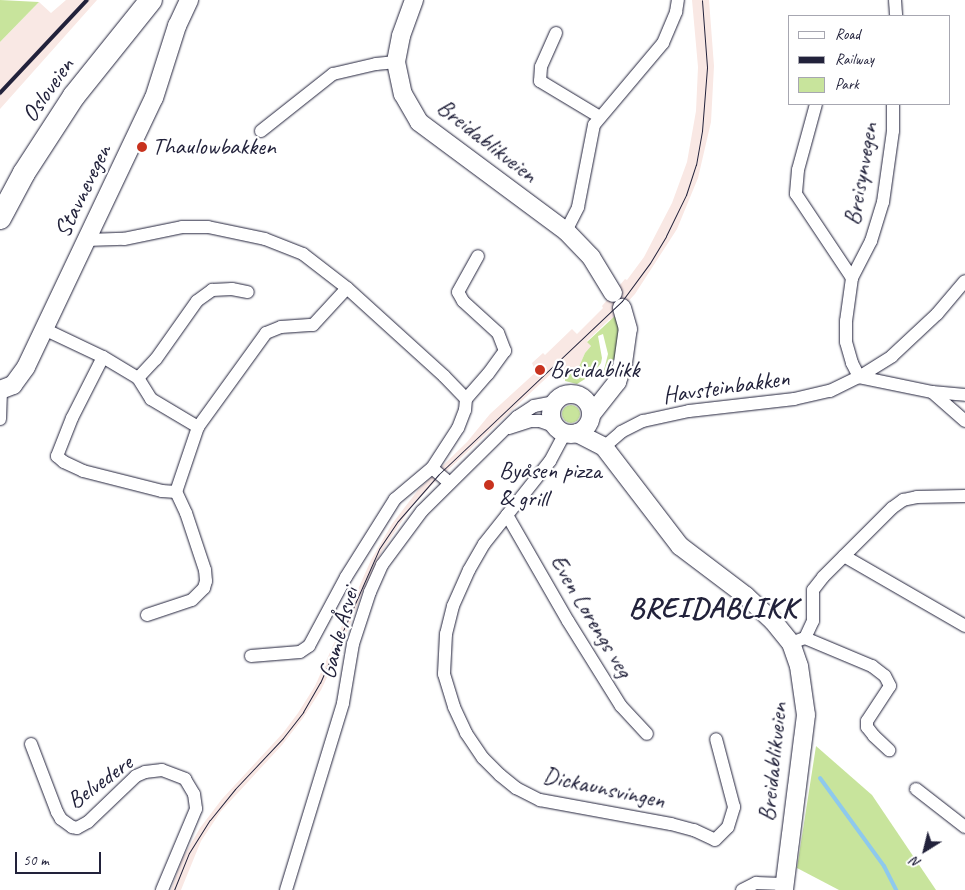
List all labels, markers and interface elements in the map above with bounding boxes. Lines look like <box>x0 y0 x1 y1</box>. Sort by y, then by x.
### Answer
legend <box>788 15 950 105</box>
text: Road <box>835 25 860 44</box>
text: Railway <box>835 50 874 69</box>
street label: Osloveien <box>16 52 80 128</box>
text: Park <box>835 75 859 94</box>
street label: Breidablikveien <box>431 93 543 189</box>
street label: Breisynvegen <box>838 121 884 227</box>
place label: Thaulowbakken <box>152 133 276 161</box>
street label: Stavnevegen <box>48 140 118 242</box>
marker: Thaulowbakken <box>136 141 148 153</box>
place label: Breidablikk <box>550 356 639 384</box>
marker: Breidablikk <box>534 364 546 376</box>
street label: Havsteinbakken <box>661 364 791 410</box>
place label: Byåsen pizza & grill <box>499 457 601 513</box>
marker: Byåsen pizza & grill <box>483 479 495 491</box>
street label: Even Lorengs veg <box>543 550 639 682</box>
street label: Gamle Åsvei <box>313 584 365 682</box>
district label: BREIDABLIKK <box>628 591 798 625</box>
street label: Breidablikveien <box>752 701 794 823</box>
street label: Belvedere <box>62 749 138 815</box>
street label: Dickaunsvingen <box>540 761 668 815</box>
north arrow <box>900 825 950 875</box>
scale bar <box>18 842 104 874</box>
text: 50 m <box>23 851 49 870</box>
text: N <box>907 853 924 872</box>

